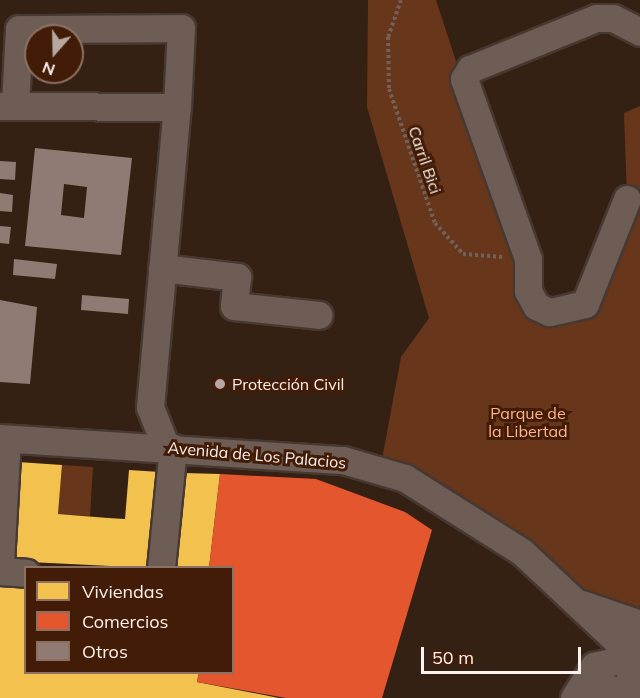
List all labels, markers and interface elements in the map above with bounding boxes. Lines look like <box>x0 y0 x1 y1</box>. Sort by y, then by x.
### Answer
north arrow <box>24 24 84 84</box>
text: N <box>39 58 58 81</box>
street label: Carril Bici <box>405 124 445 196</box>
place label: Protección Civil <box>232 374 344 394</box>
marker: Protección Civil <box>213 377 227 391</box>
park label: Parque de la Libertad <box>488 403 568 441</box>
street label: Avenida de Los Palacios <box>167 438 347 472</box>
legend <box>24 566 234 674</box>
text: Viviendas <box>82 580 164 603</box>
text: Comercios <box>82 610 168 633</box>
scale bar <box>424 635 584 673</box>
text: Otros <box>82 640 128 663</box>
text: 50 m <box>432 646 474 669</box>

